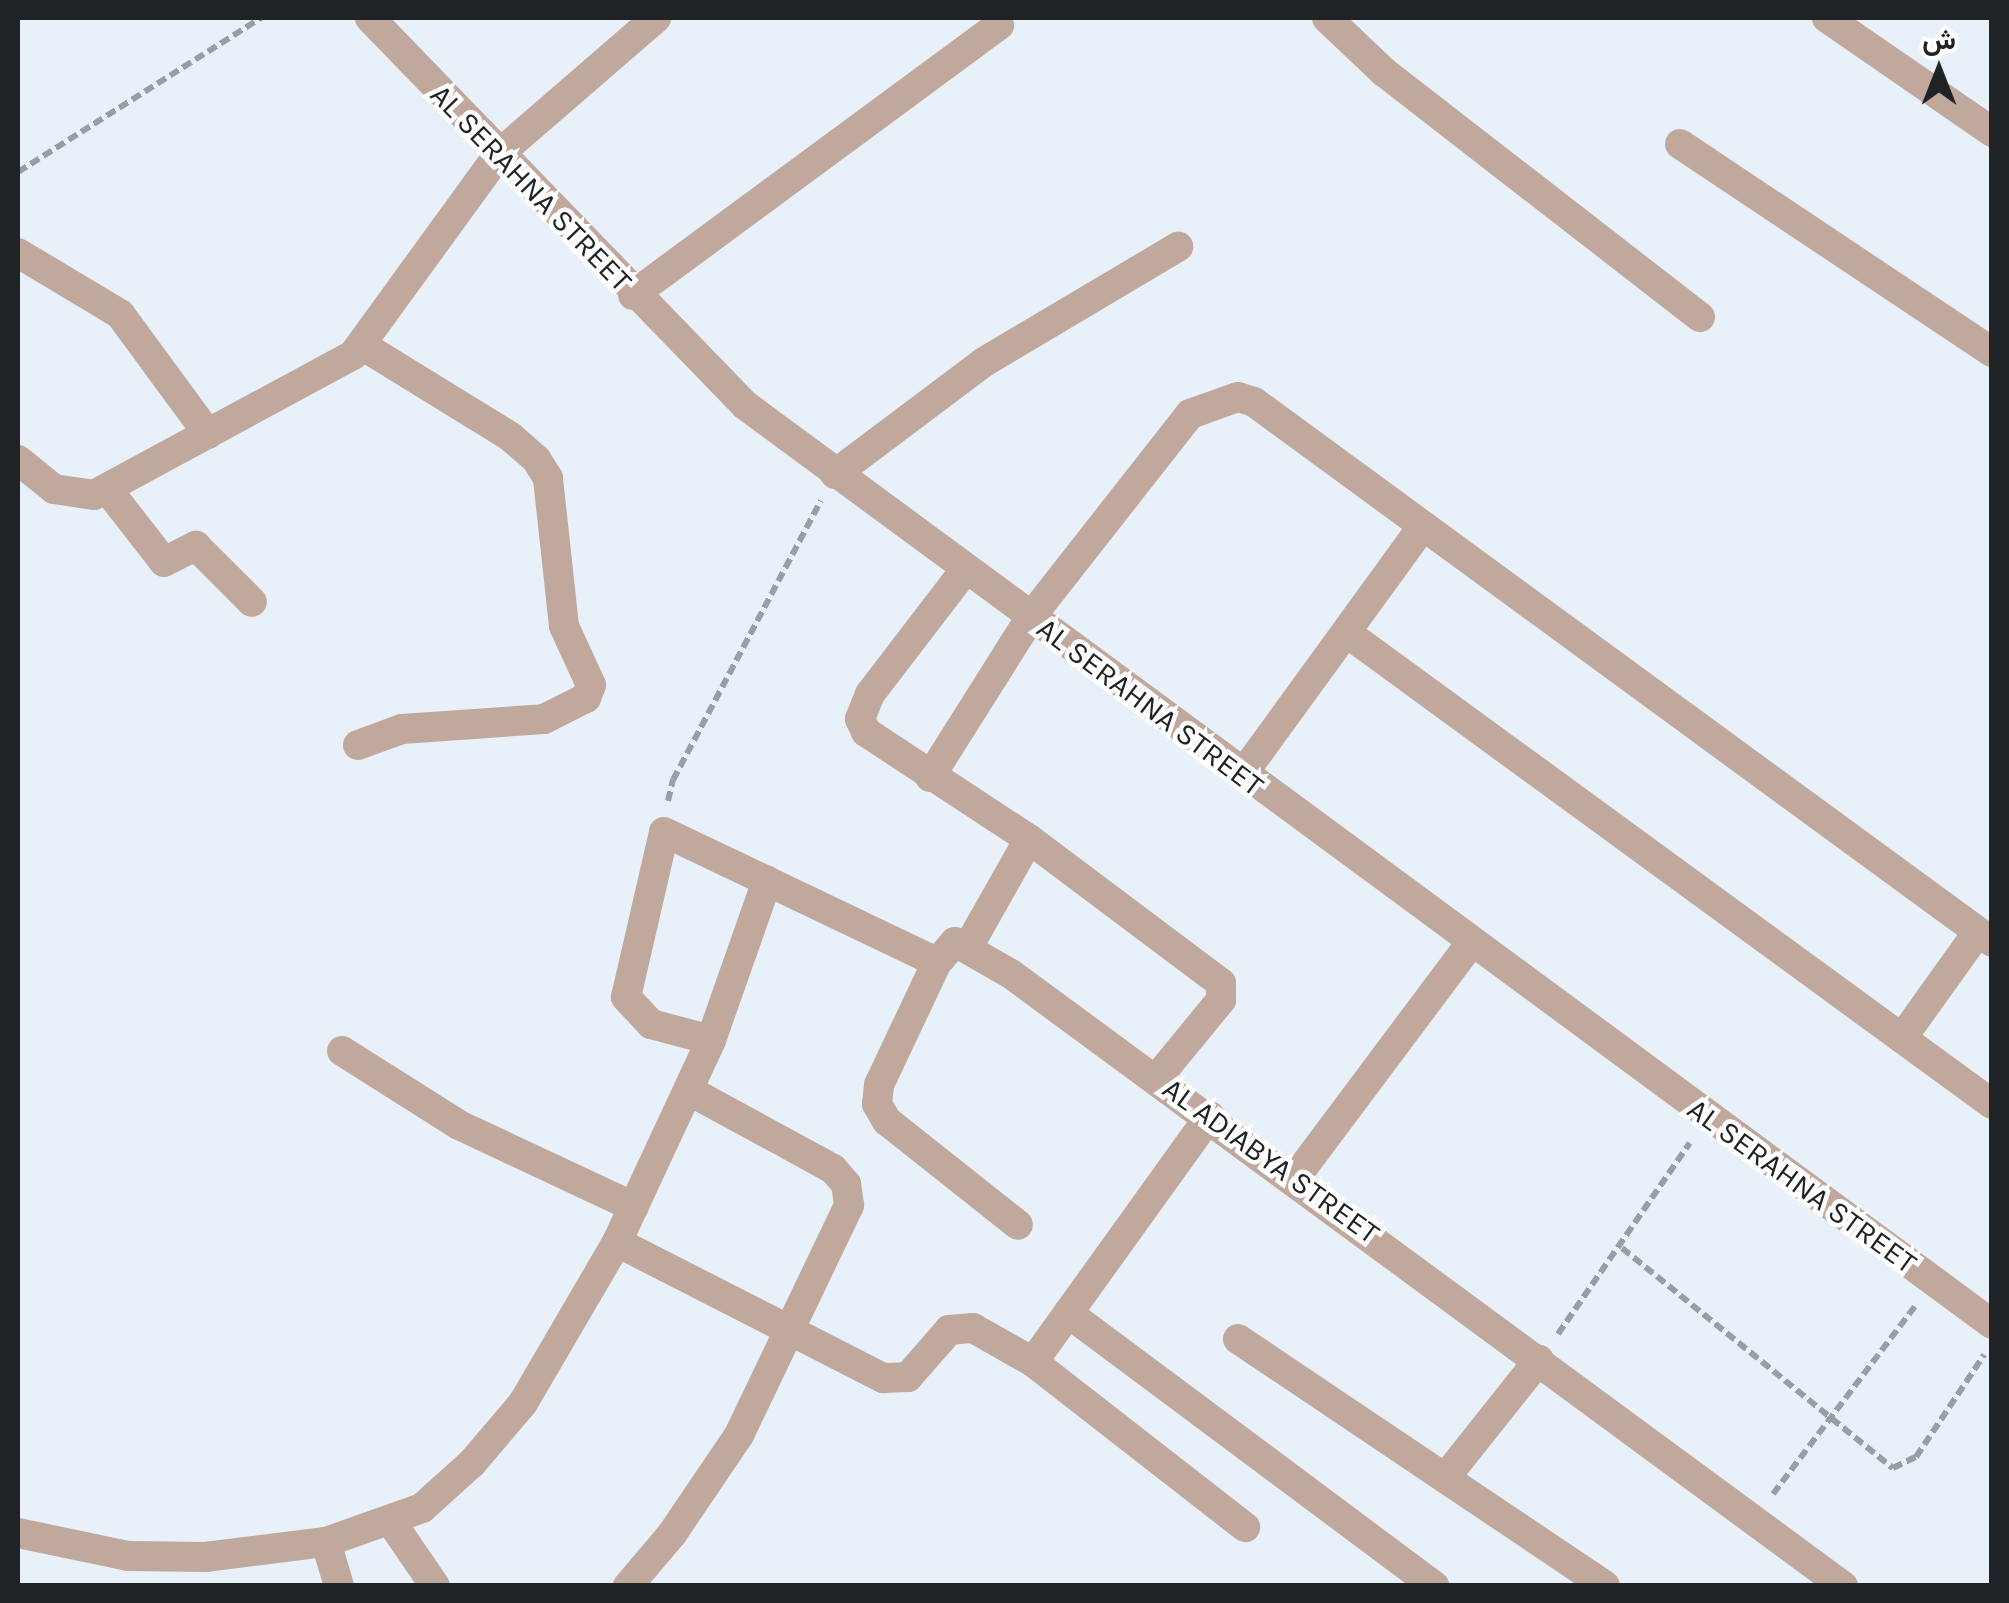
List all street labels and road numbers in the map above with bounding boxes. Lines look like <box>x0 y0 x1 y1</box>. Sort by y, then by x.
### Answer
street label: AL SERAHNA STREET <box>423 77 639 299</box>
street label: AL SERAHNA STREET <box>1030 610 1270 804</box>
street label: AL ADIABYA STREET <box>1156 1070 1386 1252</box>
street label: AL SERAHNA STREET <box>1681 1091 1923 1281</box>

